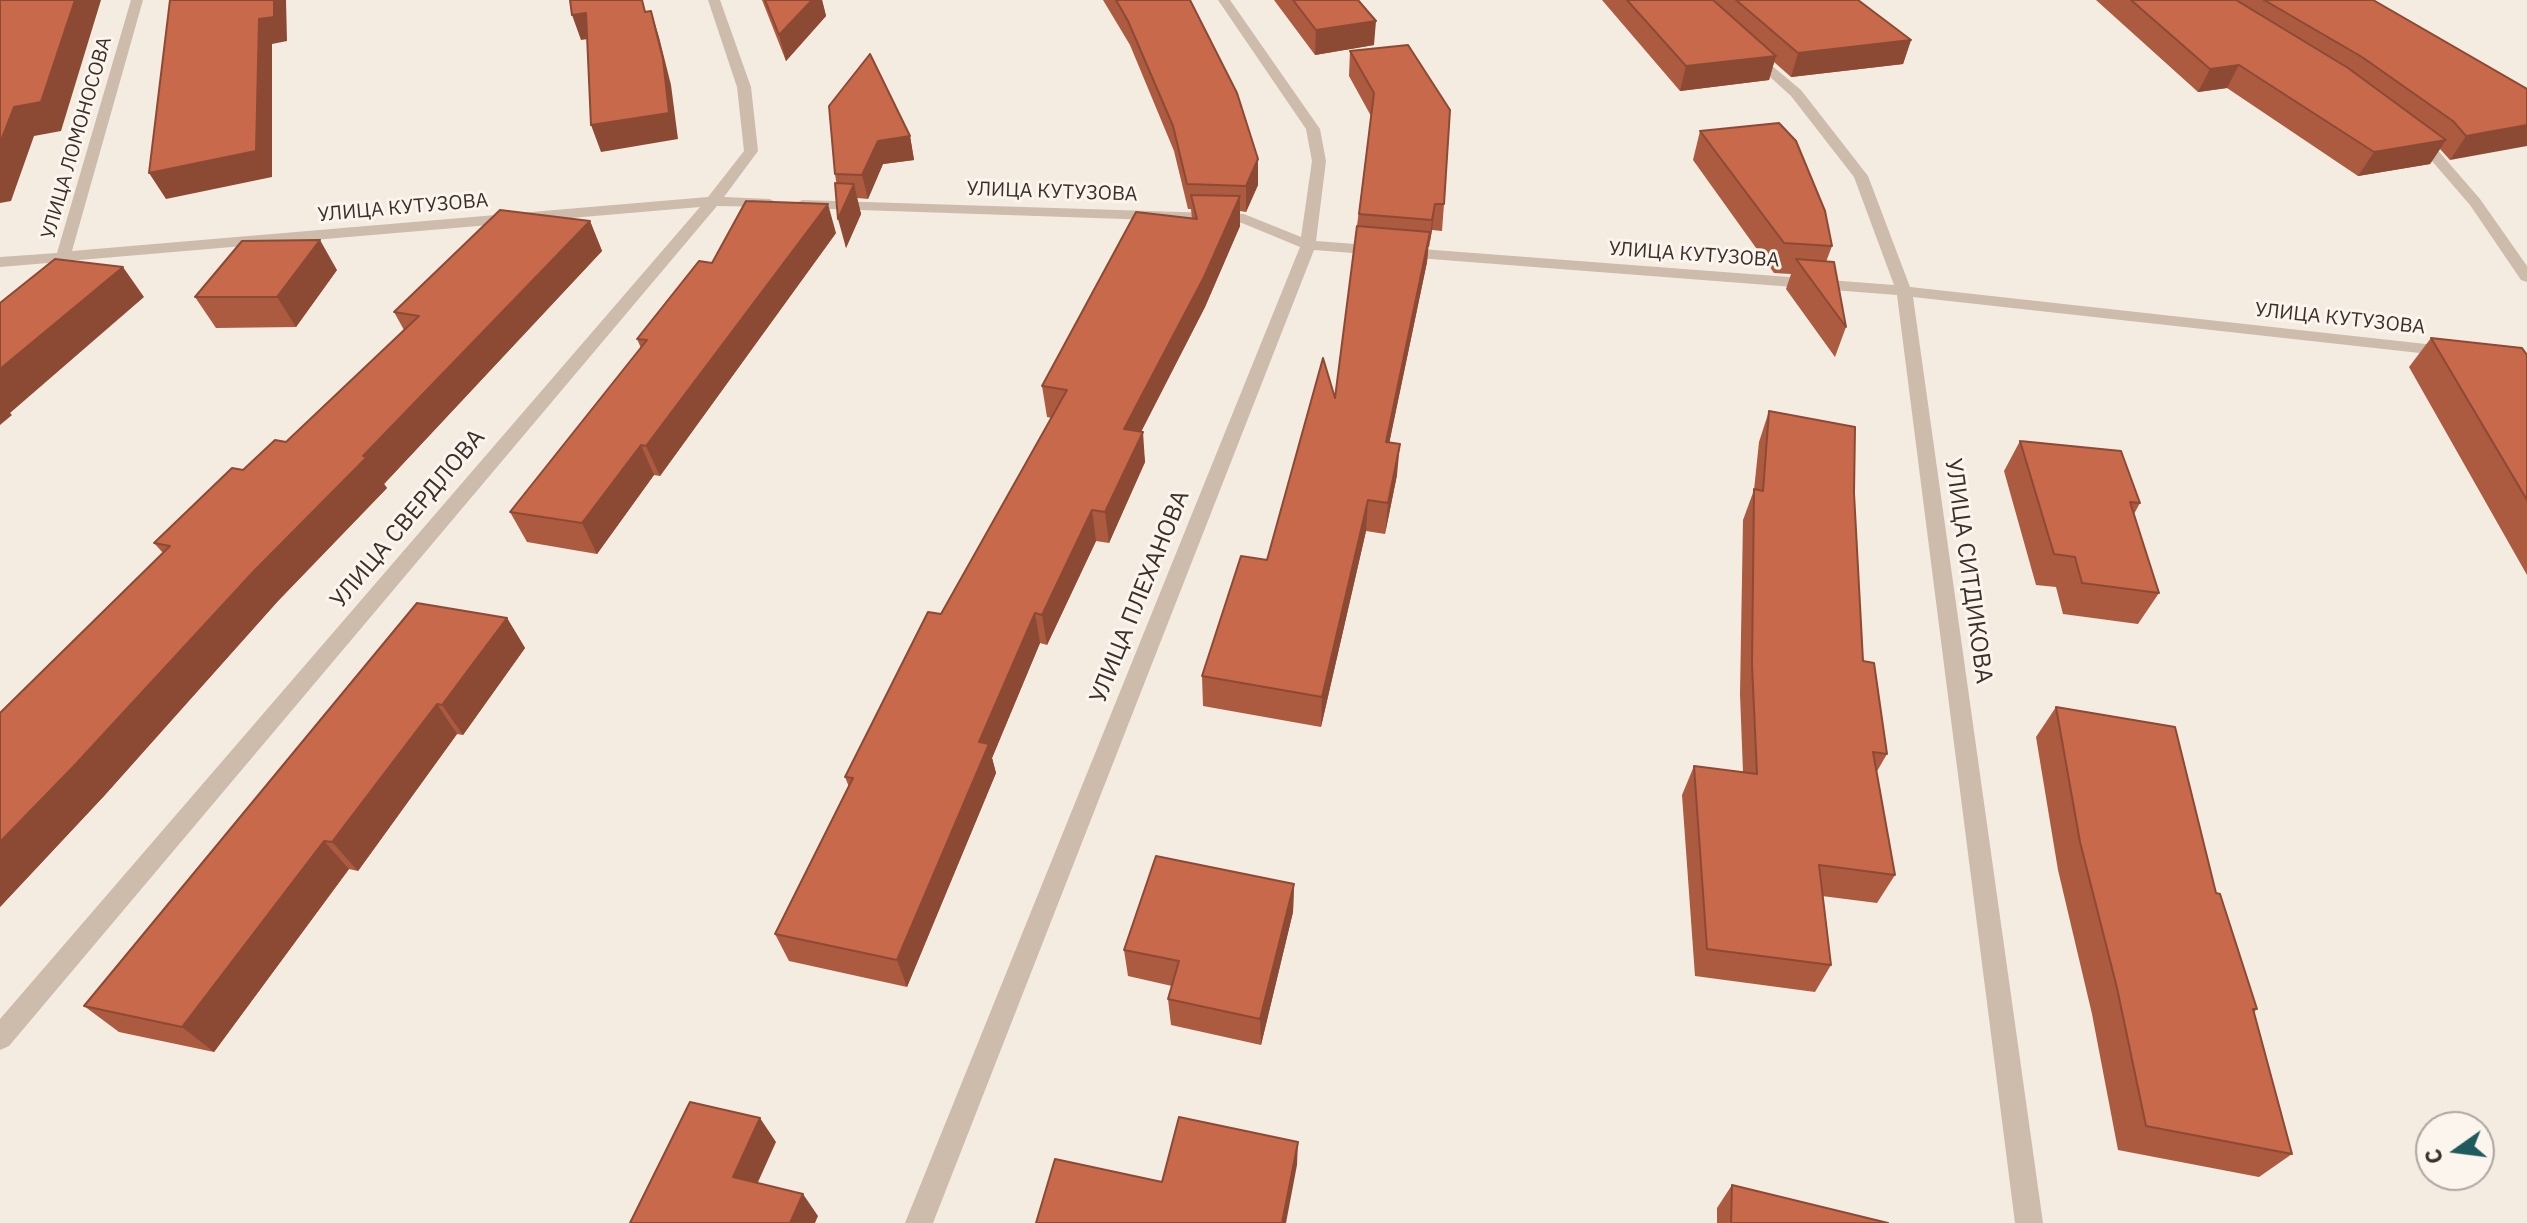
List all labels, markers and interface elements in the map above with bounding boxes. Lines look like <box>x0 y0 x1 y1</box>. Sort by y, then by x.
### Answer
street label: УЛИЦА ЛОМОНОСОВА <box>37 34 117 242</box>
street label: УЛИЦА КУТУЗОВА <box>966 177 1138 207</box>
street label: УЛИЦА КУТУЗОВА <box>317 189 489 227</box>
street label: УЛИЦА КУТУЗОВА <box>1608 237 1780 273</box>
street label: УЛИЦА КУТУЗОВА <box>2254 298 2426 340</box>
street label: УЛИЦА СВЕРДЛОВА <box>325 424 491 614</box>
street label: УЛИЦА СИТДИКОВА <box>1938 457 1998 685</box>
street label: УЛИЦА ПЛЕХАНОВА <box>1084 486 1196 708</box>
north arrow <box>2415 1111 2495 1191</box>
text: С <box>2417 1146 2449 1167</box>

